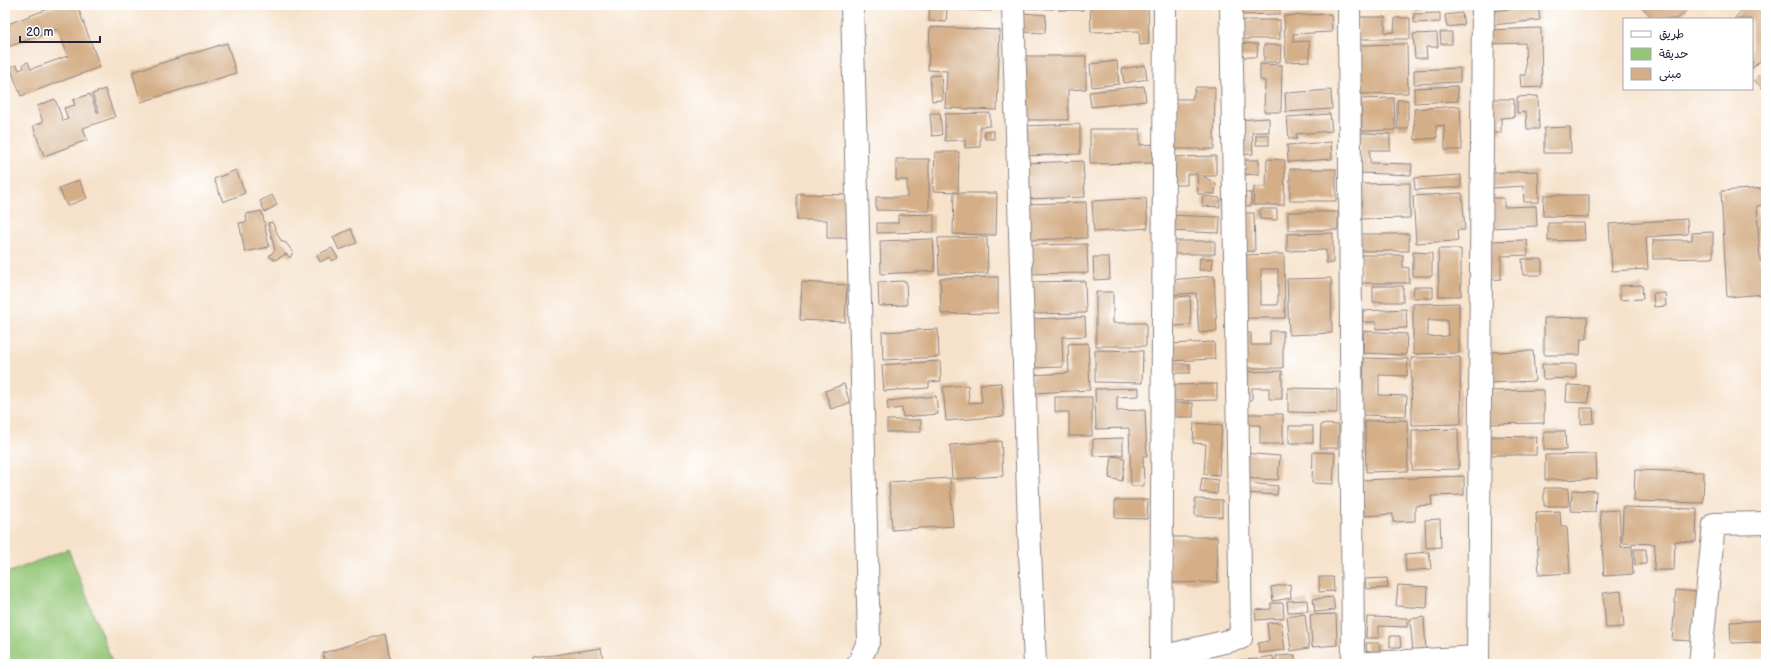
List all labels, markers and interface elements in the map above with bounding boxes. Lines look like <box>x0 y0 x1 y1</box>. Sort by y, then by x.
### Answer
scale bar <box>20 18 100 44</box>
legend <box>1623 18 1753 90</box>
text: 20 m <box>26 25 53 40</box>
text: طريق <box>1659 27 1684 42</box>
text: حديقة <box>1659 47 1688 62</box>
text: مبنى <box>1659 67 1682 82</box>

